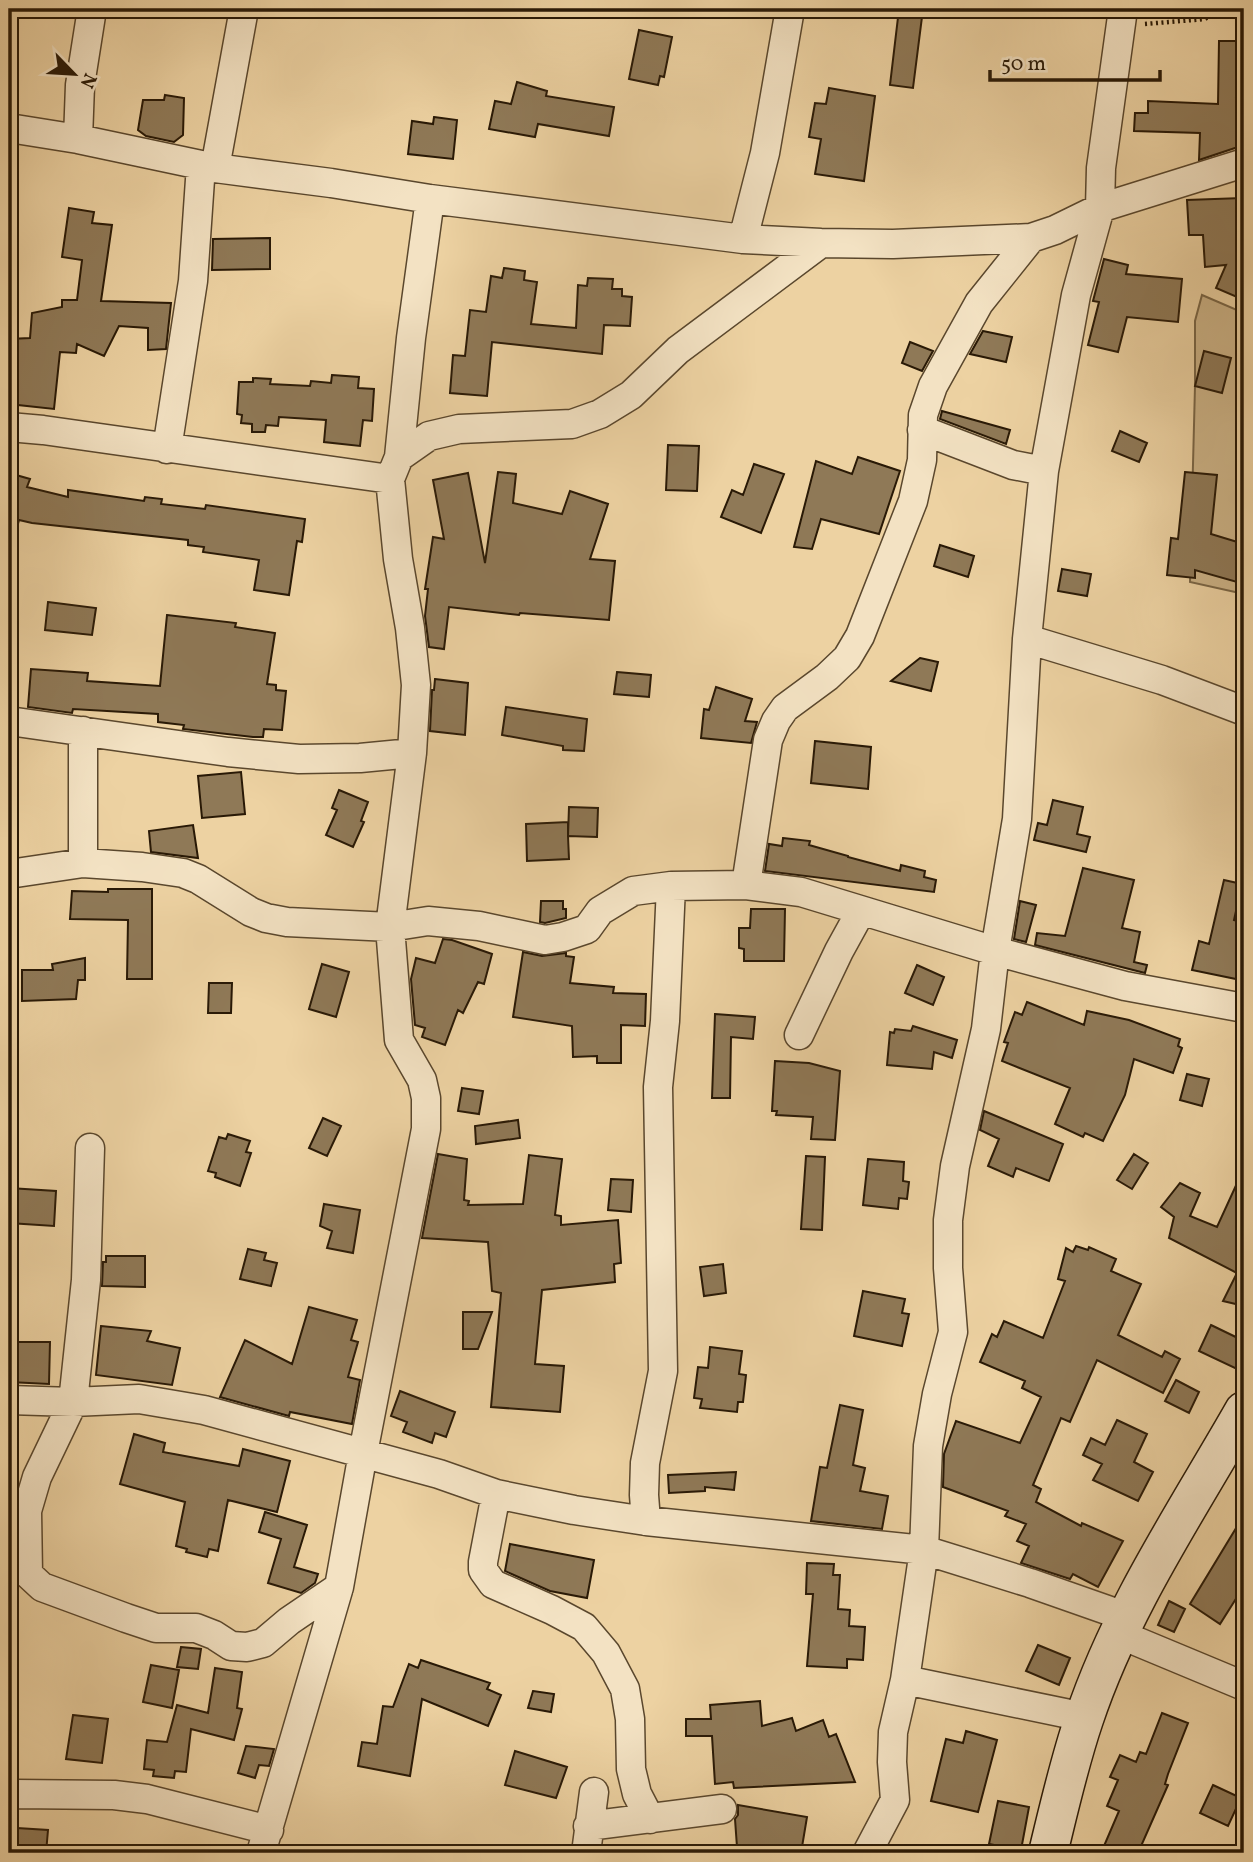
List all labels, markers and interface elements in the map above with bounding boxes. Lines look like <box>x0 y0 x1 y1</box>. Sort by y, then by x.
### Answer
north arrow <box>38 38 108 108</box>
scale bar <box>990 38 1160 82</box>
text: 50 m <box>1001 50 1046 79</box>
text: N <box>73 69 102 92</box>

